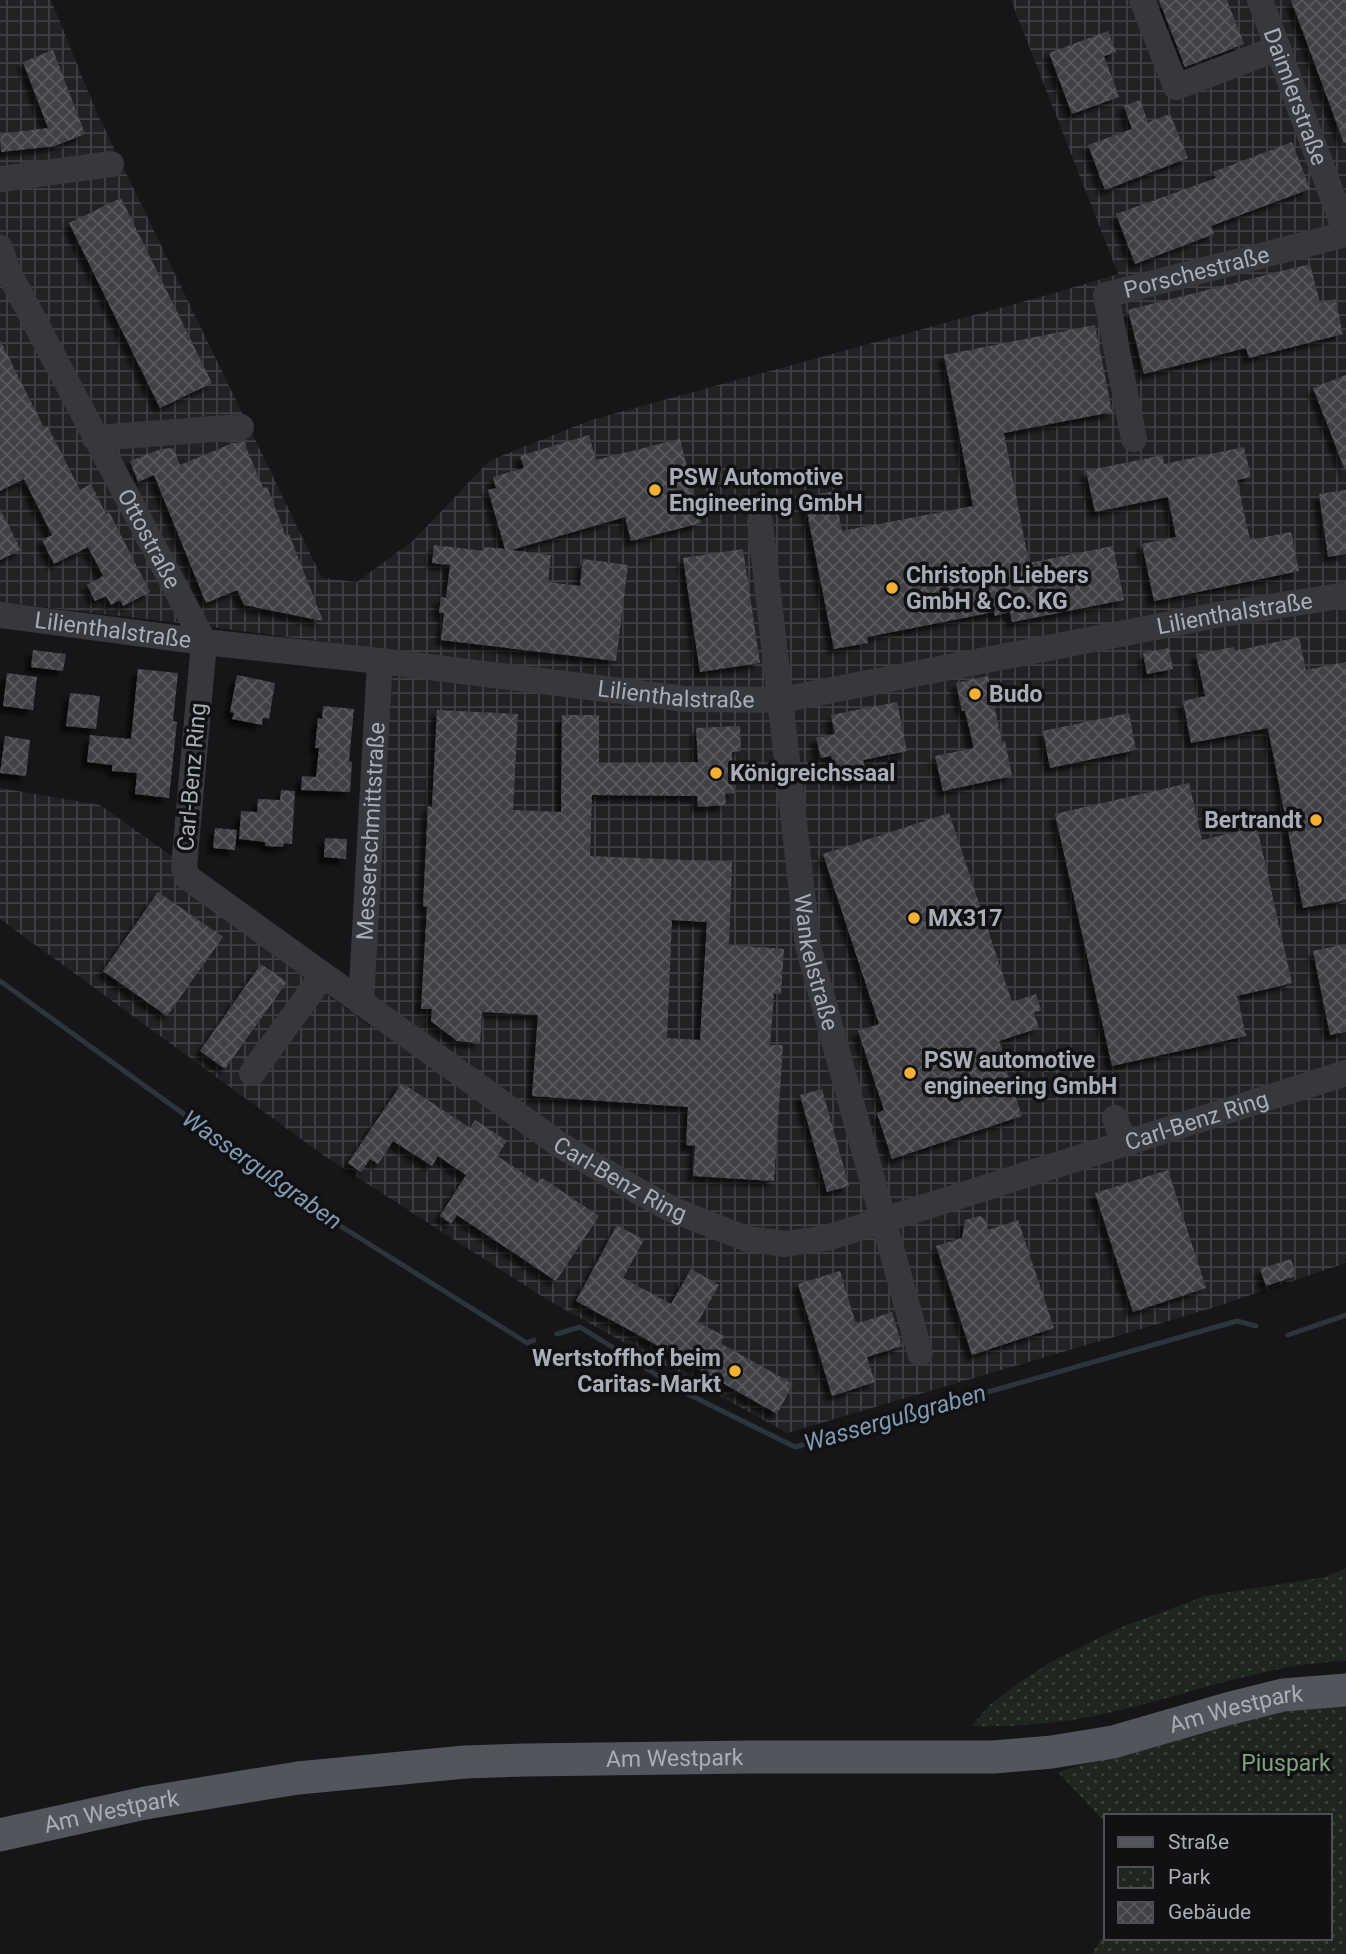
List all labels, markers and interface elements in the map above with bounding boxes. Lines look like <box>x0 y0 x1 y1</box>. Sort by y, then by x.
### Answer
street label: Daimlerstraße <box>1258 24 1333 169</box>
street label: Porschestraße <box>1121 241 1272 303</box>
place label: PSW Automotive Engineering GmbH <box>669 464 863 517</box>
marker: PSW Automotive Engineering GmbH <box>647 482 663 498</box>
street label: Ottostraße <box>112 484 187 593</box>
place label: Christoph Liebers GmbH & Co. KG <box>906 562 1089 615</box>
marker: Christoph Liebers GmbH & Co. KG <box>884 580 900 596</box>
street label: Lilienthalstraße <box>1154 587 1314 640</box>
street label: Lilienthalstraße <box>33 606 193 654</box>
street label: Lilienthalstraße <box>596 675 755 713</box>
place label: Budo <box>989 681 1043 708</box>
marker: Budo <box>967 686 983 702</box>
street label: Carl-Benz Ring <box>172 702 212 852</box>
street label: Messerschmittstraße <box>351 721 390 941</box>
place label: Königreichssaal <box>730 760 895 787</box>
marker: Königreichssaal <box>708 765 724 781</box>
place label: Bertrandt <box>1204 807 1302 834</box>
marker: Bertrandt <box>1308 812 1324 828</box>
street label: Wankelstraße <box>789 892 844 1034</box>
place label: MX317 <box>928 905 1003 932</box>
marker: MX317 <box>906 910 922 926</box>
place label: PSW automotive engineering GmbH <box>924 1047 1117 1100</box>
marker: PSW automotive engineering GmbH <box>902 1065 918 1081</box>
street label: Carl-Benz Ring <box>1121 1085 1272 1156</box>
water label: Wassergußgraben <box>177 1105 347 1235</box>
street label: Carl-Benz Ring <box>549 1131 691 1227</box>
place label: Wertstoffhof beim Caritas-Markt <box>532 1345 721 1398</box>
marker: Wertstoffhof beim Caritas-Markt <box>727 1363 743 1379</box>
water label: Wassergußgraben <box>801 1379 989 1457</box>
street label: Am Westpark <box>1166 1680 1304 1739</box>
street label: Am Westpark <box>606 1744 744 1772</box>
park label: Piuspark <box>1241 1750 1331 1777</box>
street label: Am Westpark <box>41 1784 181 1838</box>
legend <box>1104 1814 1332 1940</box>
text: Straße <box>1168 1830 1229 1854</box>
text: Park <box>1168 1865 1211 1889</box>
text: Gebäude <box>1168 1900 1251 1924</box>

